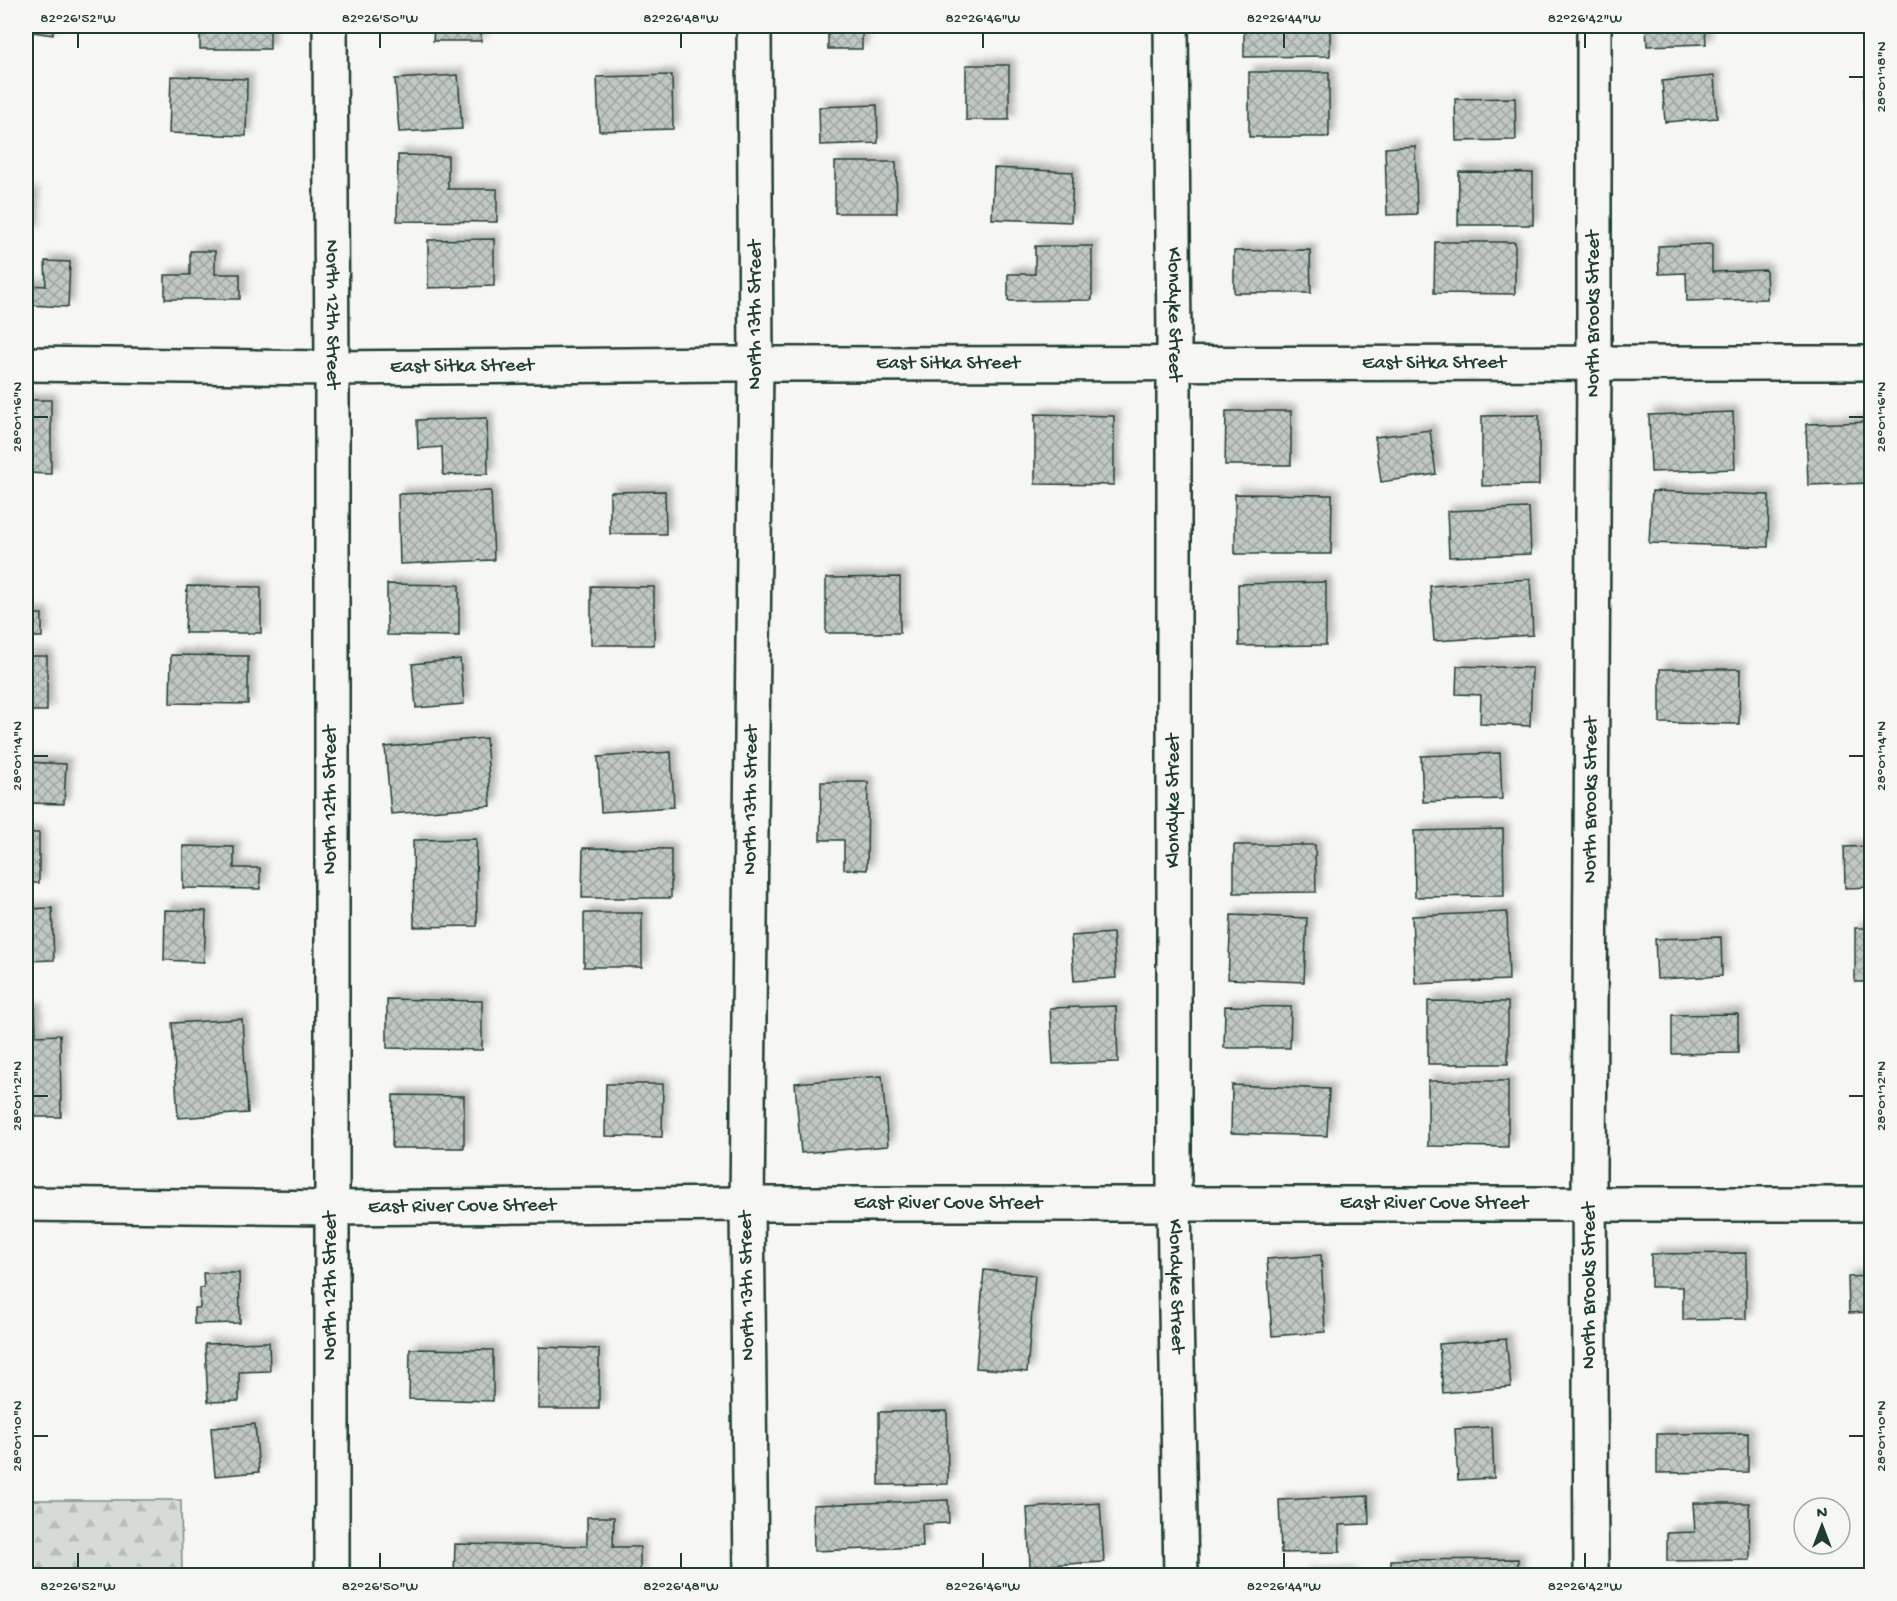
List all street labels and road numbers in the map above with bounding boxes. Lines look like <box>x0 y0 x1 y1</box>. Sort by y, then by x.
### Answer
street label: North Brooks Street <box>1582 229 1606 397</box>
street label: North 13th Street <box>745 238 768 390</box>
street label: North 12th Street <box>320 239 344 390</box>
street label: Klondyke Street <box>1162 247 1186 383</box>
street label: East Sitka Street <box>876 352 1022 375</box>
street label: East Sitka Street <box>1362 352 1508 375</box>
street label: East Sitka Street <box>390 354 536 379</box>
street label: North Brooks Street <box>1579 715 1603 883</box>
street label: North 13th Street <box>739 723 764 875</box>
street label: North 12th Street <box>320 724 343 875</box>
street label: Klondyke Street <box>1163 732 1186 868</box>
street label: East River Cove Street <box>854 1193 1044 1216</box>
street label: East River Cove Street <box>1340 1193 1530 1216</box>
street label: East River Cove Street <box>368 1194 558 1219</box>
street label: North Brooks Street <box>1579 1201 1602 1369</box>
street label: North 13th Street <box>735 1209 761 1361</box>
street label: North 12th Street <box>320 1210 343 1361</box>
street label: Klondyke Street <box>1163 1219 1188 1355</box>

